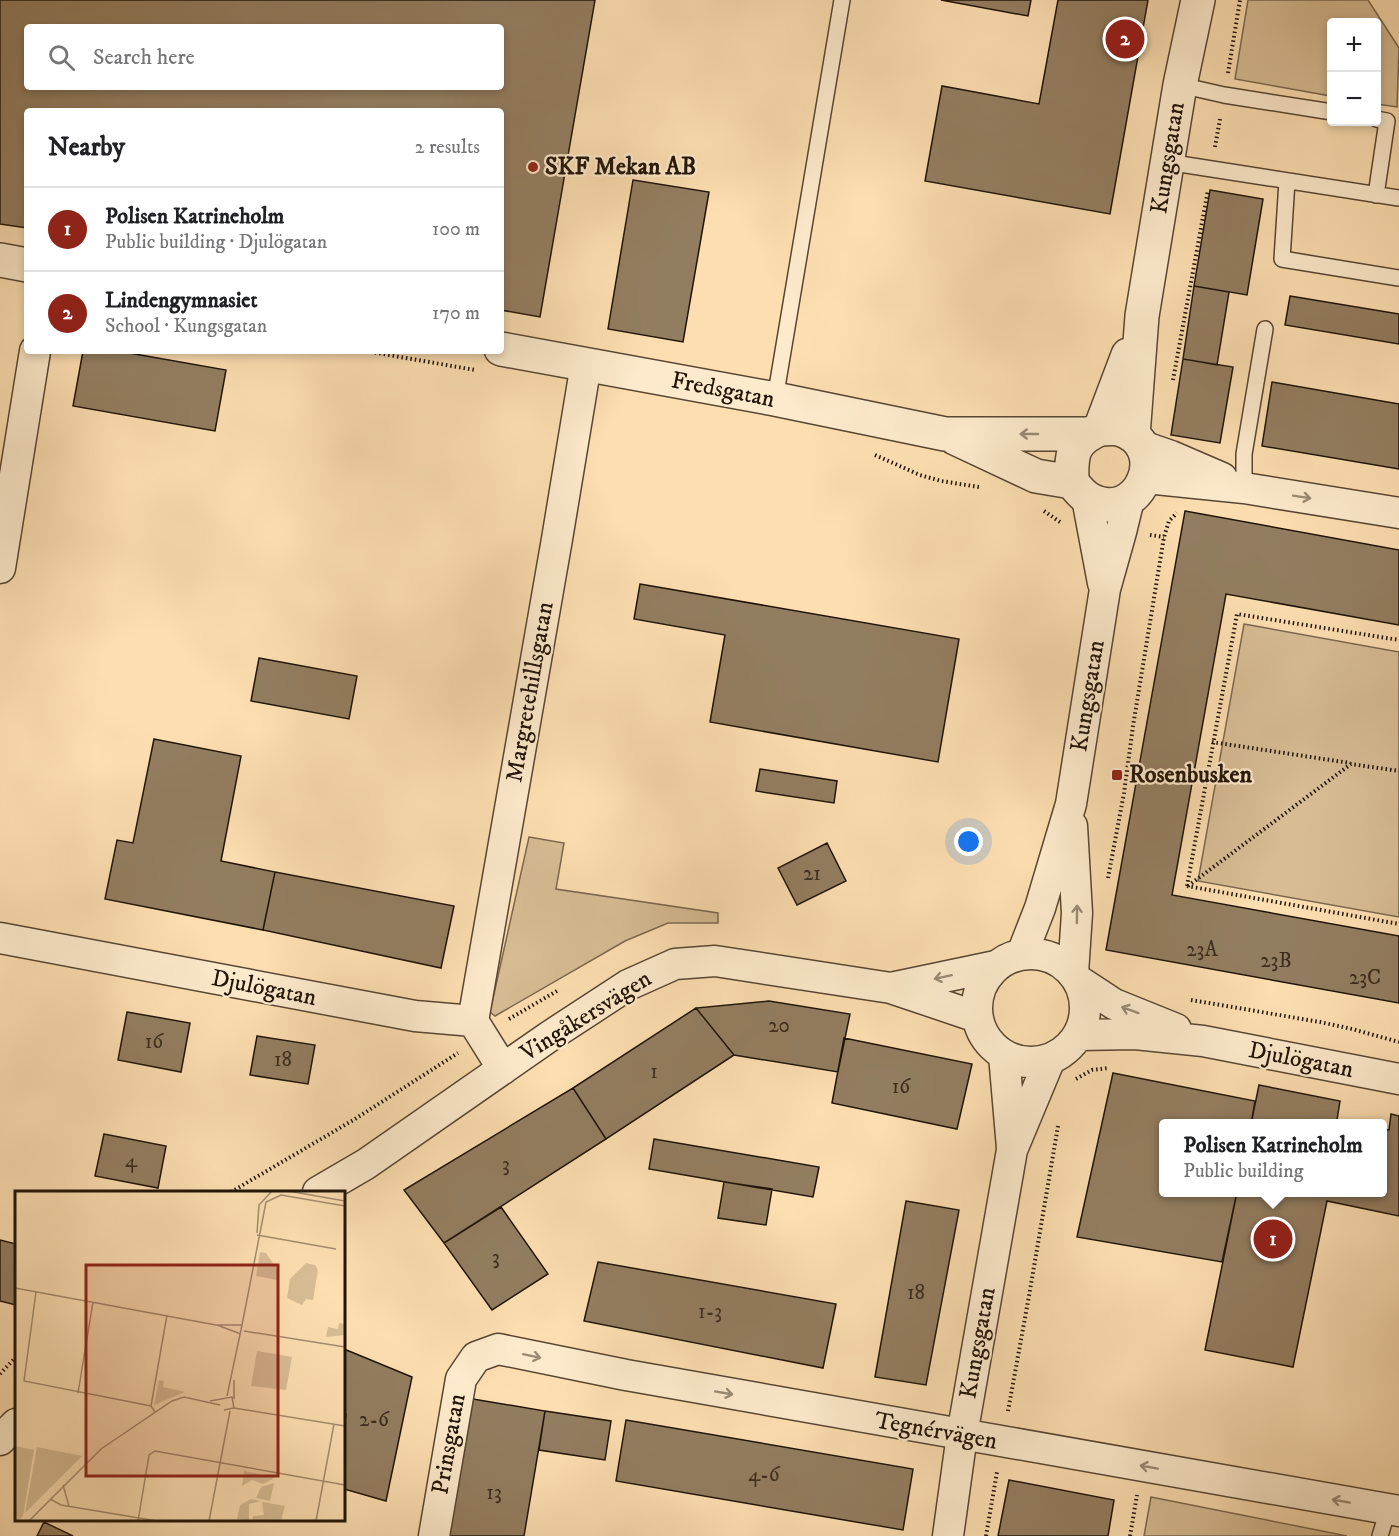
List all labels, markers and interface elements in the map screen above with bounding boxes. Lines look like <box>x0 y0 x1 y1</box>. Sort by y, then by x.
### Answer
pin: 2 <box>1106 16 1144 62</box>
map controls <box>1327 18 1381 126</box>
button: + <box>1327 18 1381 72</box>
search box <box>24 24 504 90</box>
icon: search <box>45 41 78 74</box>
text: Search here <box>93 44 195 71</box>
button: − <box>1327 72 1381 126</box>
street label: Kungsgatan <box>1144 100 1192 216</box>
text: Nearby <box>48 131 125 164</box>
text: 2 results <box>415 135 480 160</box>
place label: SKF Mekan AB <box>545 152 696 182</box>
marker: SKF Mekan AB <box>526 160 540 174</box>
text: Polisen Katrineholm <box>105 203 284 230</box>
text: 1 <box>64 217 71 242</box>
text: 100 m <box>432 217 480 242</box>
text: Public building · Djulögatan <box>105 230 327 255</box>
text: Lindengymnasiet <box>105 287 258 314</box>
text: 2 <box>63 301 72 326</box>
text: 170 m <box>432 301 480 326</box>
text: School · Kungsgatan <box>105 314 267 339</box>
street label: Fredsgatan <box>669 365 778 415</box>
one-way arrow <box>1020 428 1040 440</box>
one-way arrow <box>1291 492 1311 503</box>
street label: Margretehillsgatan <box>499 599 561 785</box>
street label: Kungsgatan <box>1064 638 1112 754</box>
place label: Rosenbusken <box>1129 760 1252 790</box>
marker: Rosenbusken <box>1110 768 1124 782</box>
your location <box>954 827 983 856</box>
house number: 21 <box>803 861 821 887</box>
one-way arrow <box>1071 905 1083 925</box>
house number: 23A <box>1186 937 1218 963</box>
house number: 23B <box>1260 948 1292 974</box>
street label: Djulögatan <box>209 963 320 1013</box>
street label: Vingåkersvägen <box>514 964 658 1069</box>
house number: 23C <box>1349 965 1381 991</box>
one-way arrow <box>934 972 954 983</box>
one-way arrow <box>1121 1004 1140 1015</box>
house number: 20 <box>768 1013 790 1039</box>
house number: 16 <box>145 1029 164 1055</box>
street label: Djulögatan <box>1246 1035 1357 1085</box>
house number: 18 <box>274 1047 292 1073</box>
house number: 1 <box>650 1059 658 1085</box>
house number: 16 <box>892 1074 911 1100</box>
popup <box>1159 1119 1387 1197</box>
text: Polisen Katrineholm <box>1183 1132 1363 1159</box>
house number: 4 <box>125 1148 138 1174</box>
house number: 3 <box>502 1152 510 1178</box>
text: Public building <box>1183 1159 1303 1184</box>
inset map <box>15 1191 345 1521</box>
pin: 1 <box>1254 1216 1292 1262</box>
house number: 3 <box>492 1245 500 1271</box>
house number: 18 <box>907 1280 925 1306</box>
street label: Kungsgatan <box>953 1284 1003 1401</box>
house number: 1-3 <box>698 1299 722 1325</box>
one-way arrow <box>522 1351 542 1362</box>
one-way arrow <box>713 1388 733 1399</box>
street label: Prinsgatan <box>425 1391 473 1497</box>
street label: Tegnérvägen <box>872 1405 1000 1457</box>
house number: 2-6 <box>359 1407 390 1433</box>
house number: 4-6 <box>748 1462 781 1488</box>
one-way arrow <box>1140 1462 1160 1473</box>
house number: 13 <box>486 1480 502 1506</box>
one-way arrow <box>1332 1495 1352 1506</box>

